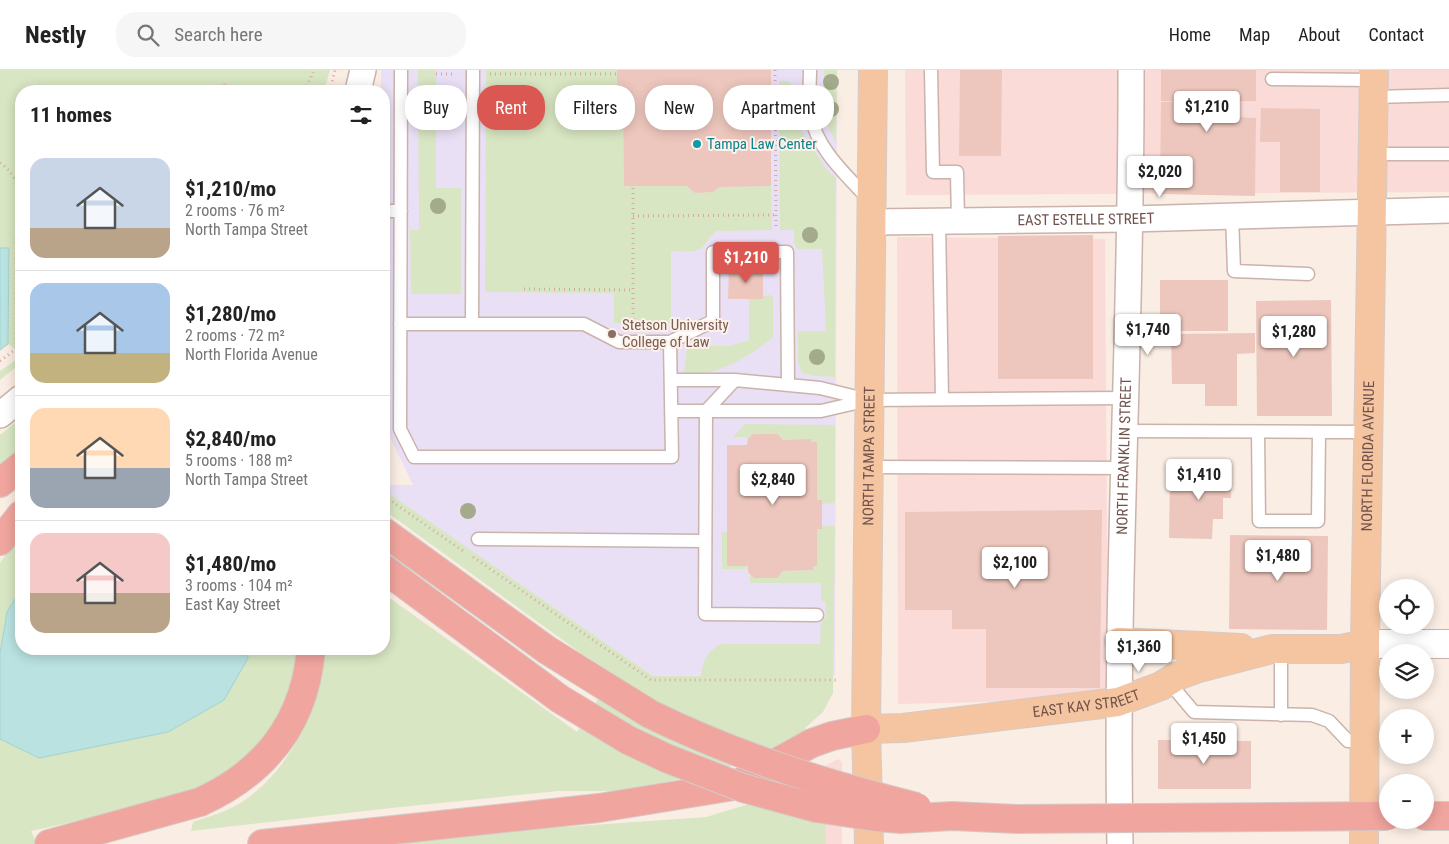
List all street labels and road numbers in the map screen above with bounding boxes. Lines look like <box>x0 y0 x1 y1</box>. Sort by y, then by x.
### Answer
street label: EAST ESTELLE STREET <box>1017 209 1155 229</box>
street label: NORTH FRANKLIN STREET <box>1113 377 1135 535</box>
street label: NORTH FLORIDA AVENUE <box>1358 381 1378 531</box>
street label: NORTH TAMPA STREET <box>859 386 879 526</box>
street label: EAST KAY STREET <box>1032 686 1143 721</box>

